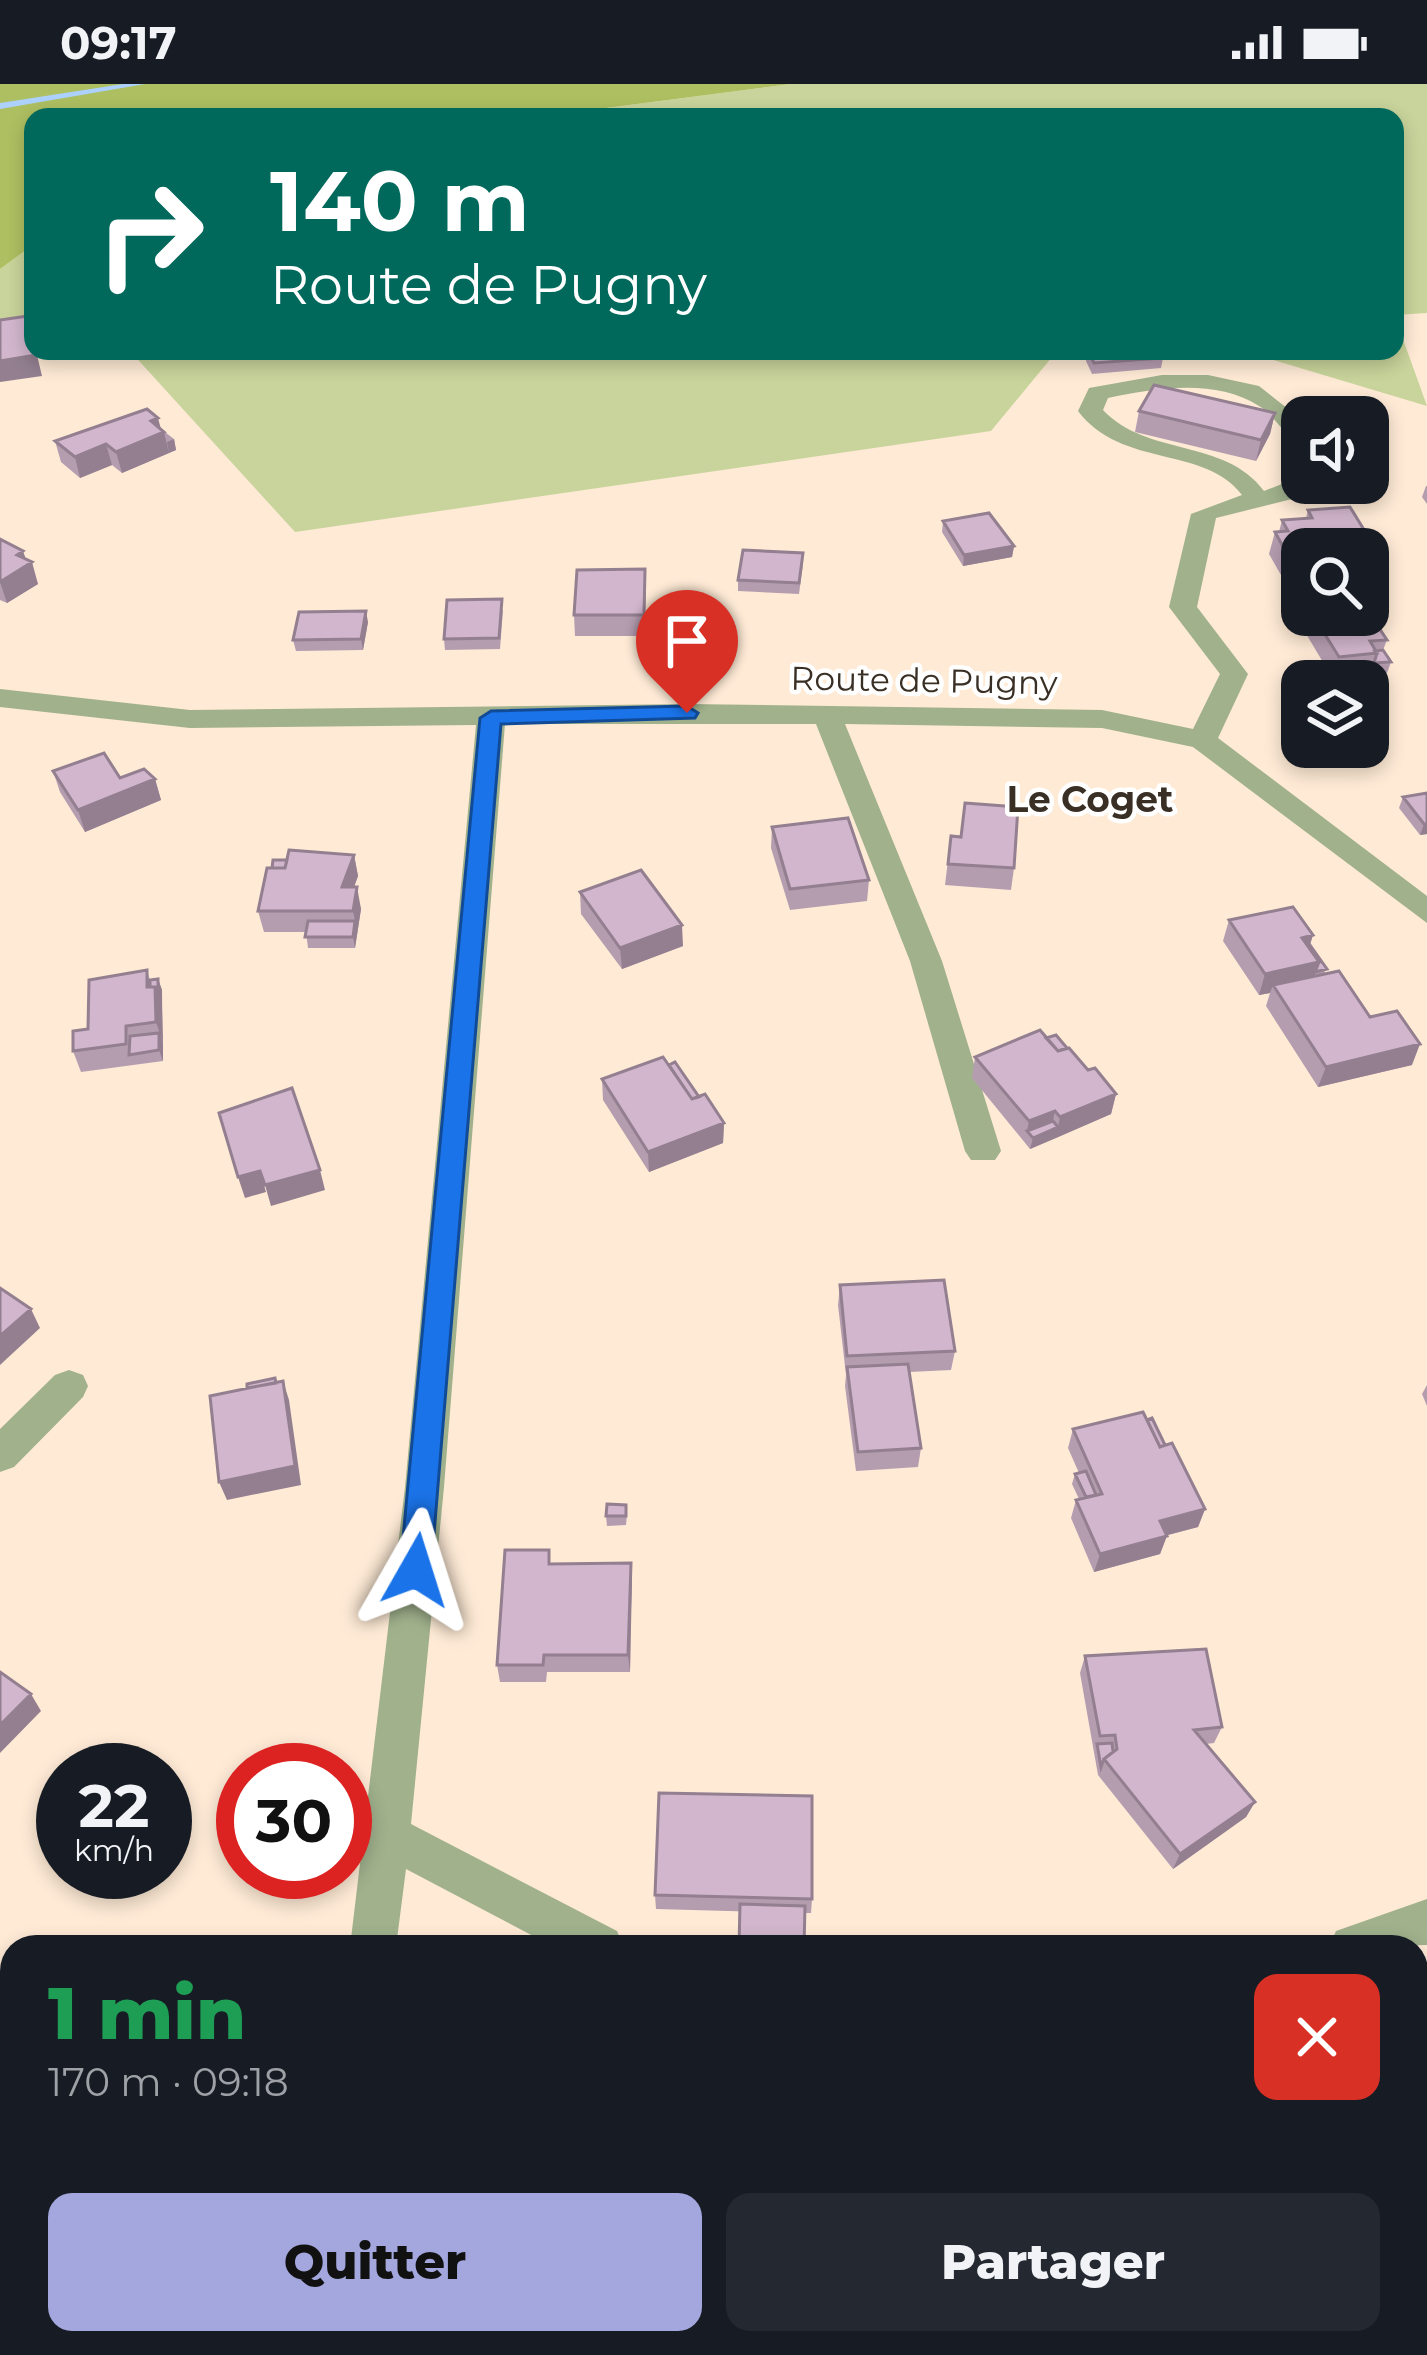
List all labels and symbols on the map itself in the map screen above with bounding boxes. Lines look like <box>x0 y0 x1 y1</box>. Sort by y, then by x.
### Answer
pin <box>636 590 738 713</box>
street label: Route de Pugny <box>790 658 1058 702</box>
district label: Le Coget <box>1006 777 1174 821</box>
position arrow <box>353 1507 479 1633</box>
speed limit sign: 30 <box>216 1743 372 1899</box>

